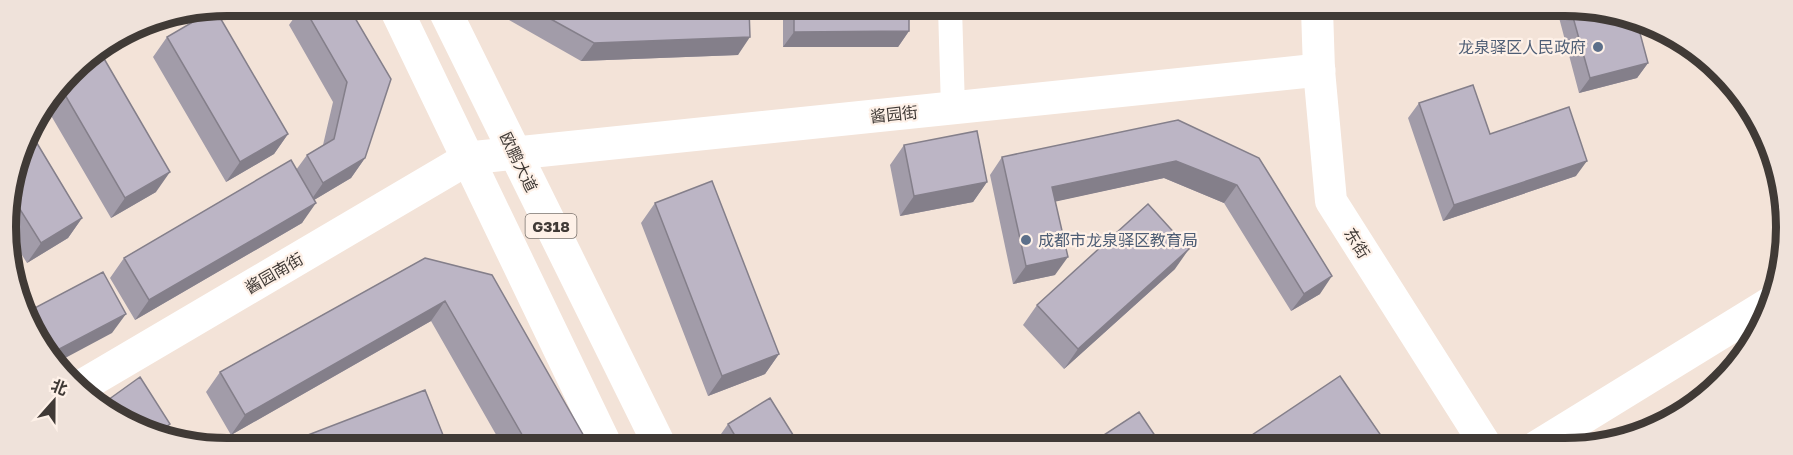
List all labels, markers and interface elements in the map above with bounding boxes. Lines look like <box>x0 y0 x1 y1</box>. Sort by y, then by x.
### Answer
place label: 龙泉驿区人民政府 <box>1458 37 1586 57</box>
marker: 龙泉驿区人民政府 <box>1591 40 1605 54</box>
street label: 酱园街 <box>869 102 919 126</box>
street label: 欧鹏大道 <box>496 129 542 195</box>
road number: G318 <box>526 214 576 238</box>
street label: 东街 <box>1340 224 1374 262</box>
place label: 成都市龙泉驿区教育局 <box>1038 230 1198 250</box>
marker: 成都市龙泉驿区教育局 <box>1019 233 1033 247</box>
street label: 酱园南街 <box>241 248 307 298</box>
north arrow <box>24 371 84 431</box>
text: 北 <box>48 375 70 399</box>

